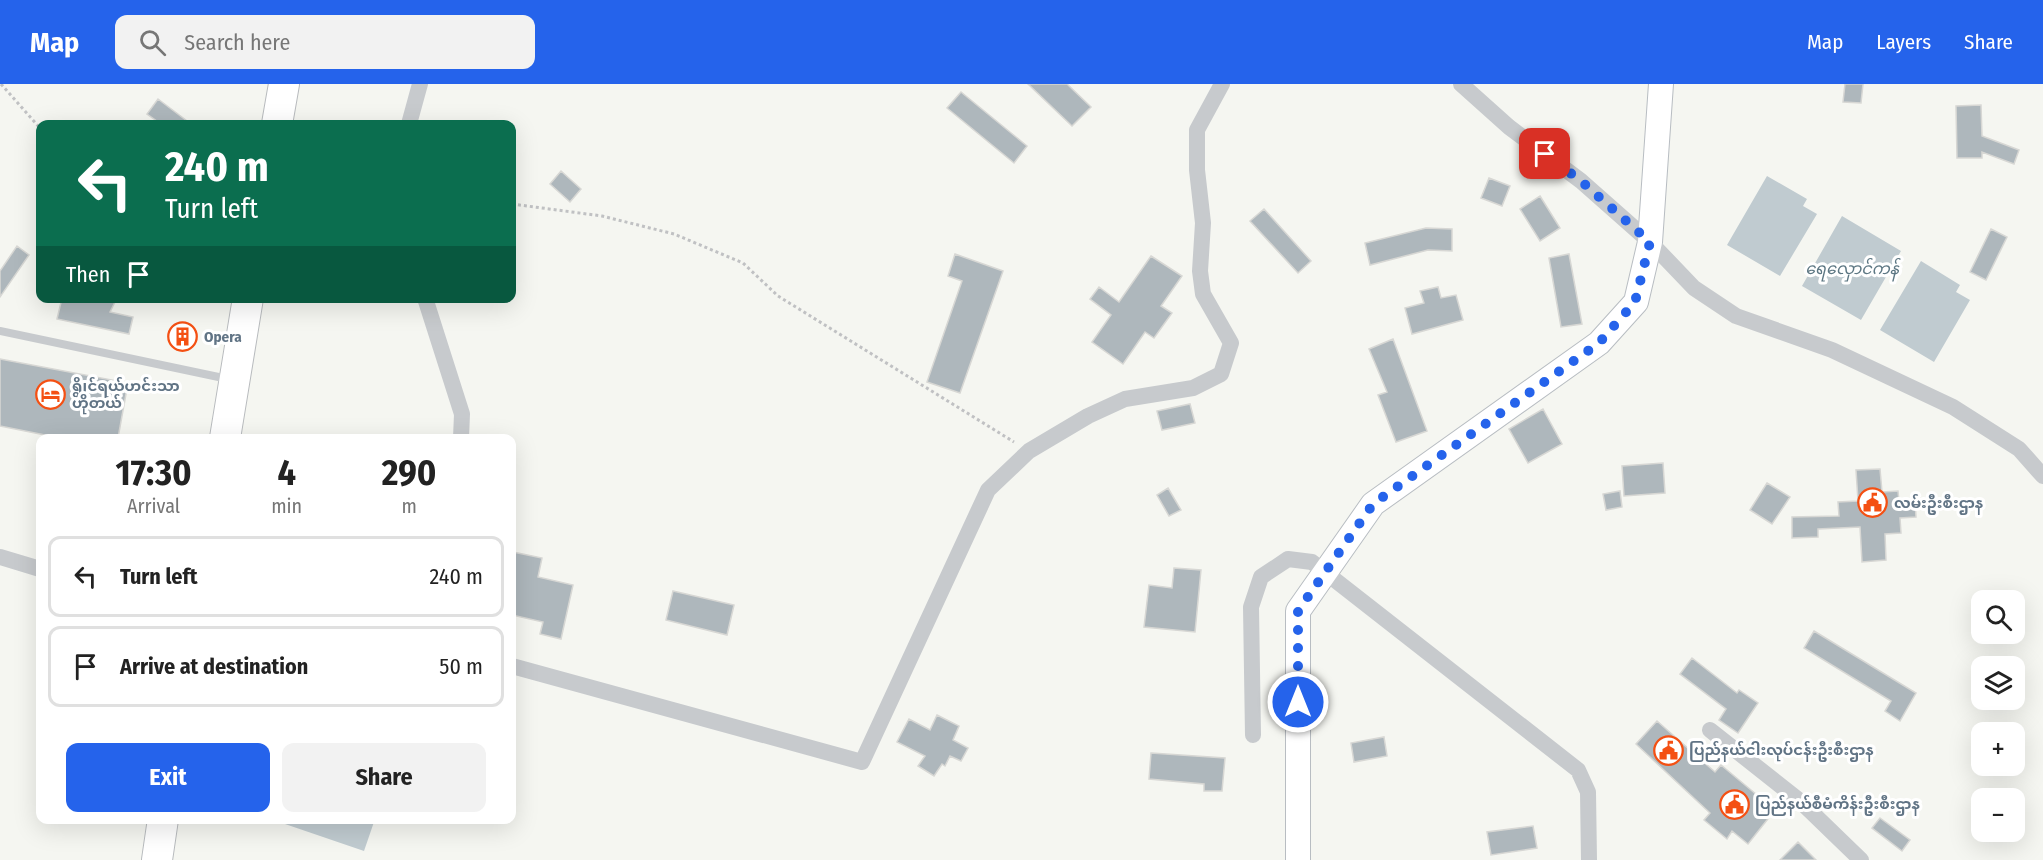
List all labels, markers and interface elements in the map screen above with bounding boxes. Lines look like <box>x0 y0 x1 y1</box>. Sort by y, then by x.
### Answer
search box <box>115 15 535 69</box>
text: Map <box>30 26 79 59</box>
icon: search <box>136 26 169 59</box>
text: Search here <box>184 29 290 56</box>
text: Map <box>1807 29 1843 55</box>
text: Layers <box>1876 29 1931 55</box>
text: Share <box>1964 29 2013 55</box>
pin <box>1519 128 1570 179</box>
icon: arrive <box>1528 137 1561 170</box>
text: 240 m <box>165 142 269 192</box>
icon: left <box>66 144 144 222</box>
text: Turn left <box>165 193 258 225</box>
water label: ရေလှောင်ကန် <box>1805 257 1901 282</box>
icon: arrive <box>122 258 155 291</box>
text: Then <box>66 261 110 288</box>
building icon: Opera <box>167 321 199 353</box>
place label: Opera <box>204 328 242 346</box>
place label: ရွိုင်ရယ်ဟင်းသာ ဟိုတယ် <box>72 376 180 415</box>
hotel icon: ရွိုင်ရယ်ဟင်းသာ ဟိုတယ် <box>35 379 67 411</box>
text: 17:30 <box>116 451 192 495</box>
text: 4 <box>277 451 296 495</box>
text: 290 <box>382 451 436 495</box>
public building icon: လမ်းဦးစီးဌာန <box>1857 487 1889 519</box>
place label: လမ်းဦးစီးဌာန <box>1894 493 1983 515</box>
text: Arrival <box>127 494 180 518</box>
text: min <box>271 494 302 518</box>
text: m <box>401 494 417 518</box>
icon: left <box>69 560 102 593</box>
text: Turn left <box>120 563 198 590</box>
text: 240 m <box>430 563 483 590</box>
map controls <box>1971 590 2025 842</box>
button: search <box>1971 590 2025 644</box>
icon: arrive <box>69 650 102 683</box>
text: Arrive at destination <box>120 653 308 680</box>
text: 50 m <box>439 653 483 680</box>
button: layers <box>1971 656 2025 710</box>
position arrow <box>1266 670 1330 734</box>
button: + <box>1971 722 2025 776</box>
public building icon: ပြည်နယ်ငါးလုပ်ငန်းဦးစီးဌာန <box>1652 734 1684 766</box>
place label: ပြည်နယ်ငါးလုပ်ငန်းဦးစီးဌာန <box>1689 740 1874 762</box>
button: Exit <box>66 743 270 812</box>
button: Share <box>282 743 486 812</box>
public building icon: ပြည်နယ်စီမံကိန်းဦးစီးဌာန <box>1718 788 1750 820</box>
button: − <box>1971 788 2025 842</box>
place label: ပြည်နယ်စီမံကိန်းဦးစီးဌာန <box>1755 794 1920 816</box>

